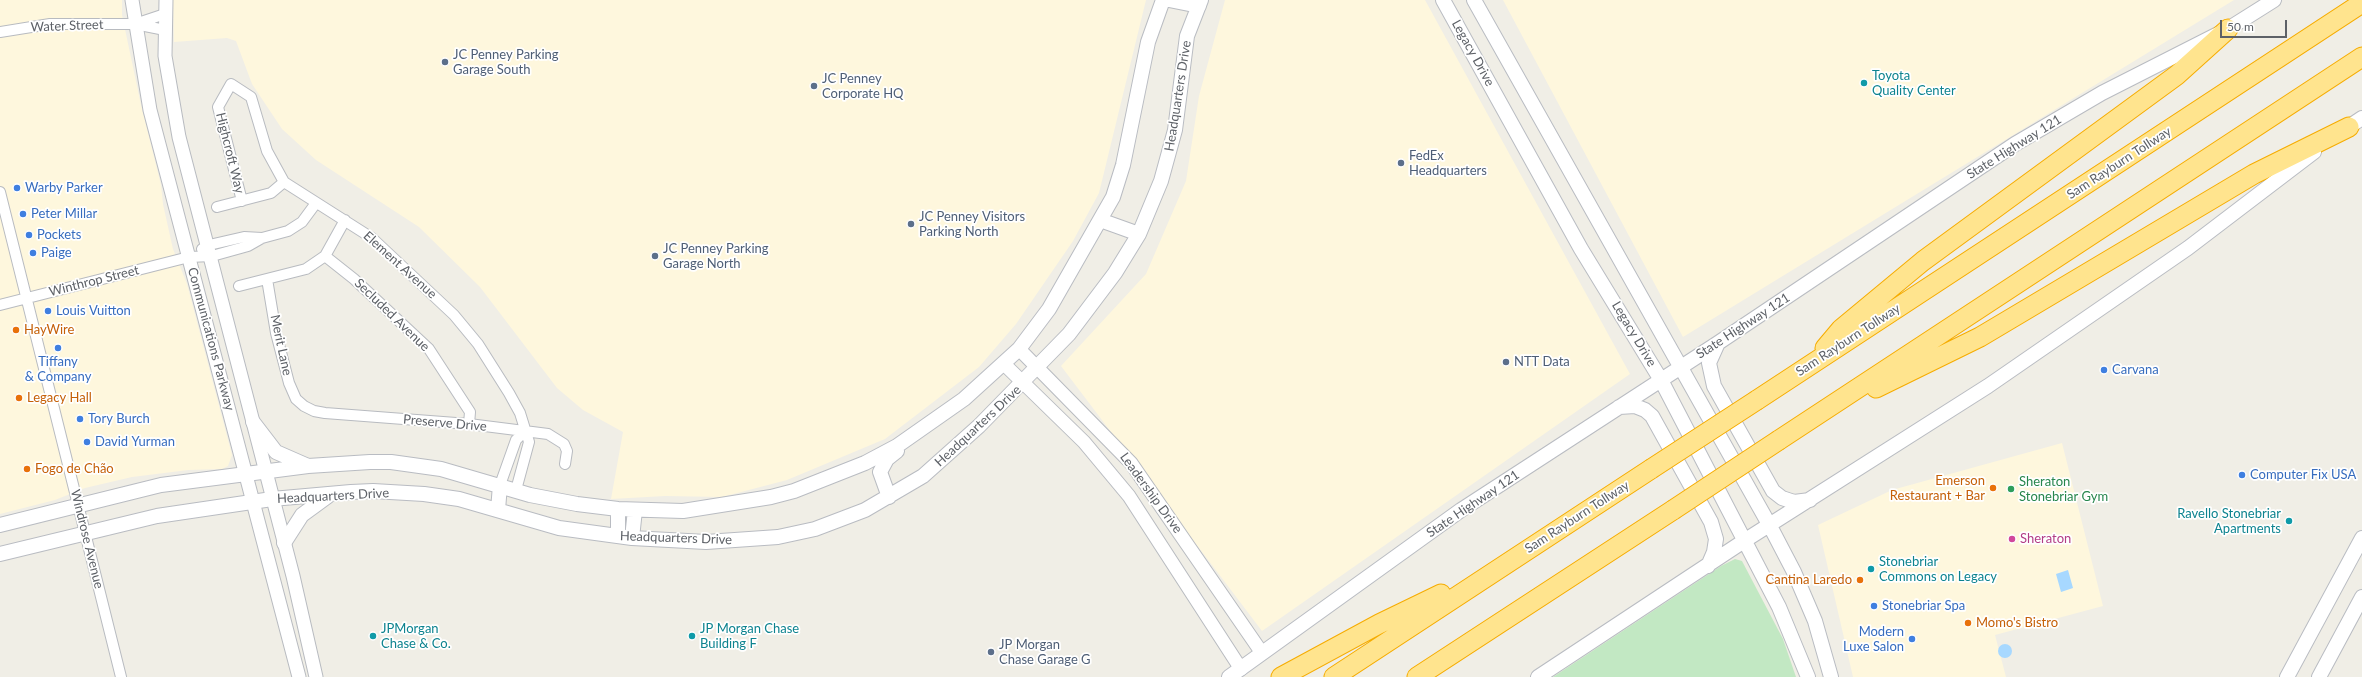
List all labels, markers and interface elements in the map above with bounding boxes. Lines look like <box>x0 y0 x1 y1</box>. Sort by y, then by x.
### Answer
scale bar <box>2222 12 2289 38</box>
street label: Water Street <box>30 17 104 35</box>
street label: Legacy Drive <box>1448 17 1498 89</box>
text: 50 m <box>2227 19 2254 34</box>
street label: Headquarters Drive <box>1162 39 1194 153</box>
place label: JC Penney Parking Garage South <box>453 47 559 78</box>
marker: JC Penney Parking Garage South <box>440 57 450 67</box>
place label: Toyota Quality Center <box>1872 68 1956 99</box>
place label: JC Penney Corporate HQ <box>822 71 903 102</box>
marker: Toyota Quality Center <box>1859 78 1869 88</box>
marker: JC Penney Corporate HQ <box>809 81 819 91</box>
street label: Highcroft Way <box>212 111 248 195</box>
street label: State Highway 121 <box>1964 112 2064 182</box>
street label: Sam Rayburn Tollway <box>2064 123 2174 203</box>
place label: FedEx Headquarters <box>1409 148 1487 179</box>
marker: FedEx Headquarters <box>1396 158 1406 168</box>
place label: Warby Parker <box>25 180 103 196</box>
marker: Warby Parker <box>12 183 22 193</box>
place label: Peter Millar <box>31 206 97 222</box>
marker: Peter Millar <box>18 209 28 219</box>
place label: JC Penney Visitors Parking North <box>919 209 1025 240</box>
marker: JC Penney Visitors Parking North <box>906 219 916 229</box>
place label: Pockets <box>37 227 81 243</box>
street label: Element Avenue <box>360 228 440 302</box>
marker: Pockets <box>24 230 34 240</box>
place label: JC Penney Parking Garage North <box>663 241 769 272</box>
place label: Paige <box>41 245 72 261</box>
marker: Paige <box>28 248 38 258</box>
marker: JC Penney Parking Garage North <box>650 251 660 261</box>
street label: Winthrop Street <box>47 262 141 300</box>
street label: Communications Parkway <box>184 266 238 412</box>
street label: Secluded Avenue <box>351 275 433 355</box>
street label: State Highway 121 <box>1693 290 1793 362</box>
street label: Legacy Drive <box>1608 298 1660 370</box>
street label: Sam Rayburn Tollway <box>1793 300 1903 380</box>
place label: Louis Vuitton <box>56 303 131 319</box>
marker: Louis Vuitton <box>43 306 53 316</box>
street label: Merit Lane <box>267 313 295 377</box>
place label: HayWire <box>24 322 74 338</box>
marker: HayWire <box>11 325 21 335</box>
marker: Tiffany & Company <box>53 343 63 353</box>
place label: Tiffany & Company <box>25 354 91 385</box>
place label: NTT Data <box>1514 354 1570 370</box>
marker: NTT Data <box>1501 357 1511 367</box>
place label: Carvana <box>2112 362 2159 378</box>
marker: Carvana <box>2099 365 2109 375</box>
street label: Headquarters Drive <box>932 382 1024 470</box>
place label: Legacy Hall <box>27 390 92 406</box>
marker: Legacy Hall <box>14 393 24 403</box>
place label: Tory Burch <box>88 411 150 427</box>
street label: Preserve Drive <box>403 412 487 434</box>
marker: Tory Burch <box>75 414 85 424</box>
place label: David Yurman <box>95 434 175 450</box>
marker: David Yurman <box>82 437 92 447</box>
street label: Leadership Drive <box>1116 450 1186 536</box>
place label: Fogo de Chão <box>35 461 114 477</box>
marker: Fogo de Chão <box>22 464 32 474</box>
street label: State Highway 121 <box>1424 467 1522 541</box>
place label: Computer Fix USA <box>2250 467 2356 483</box>
marker: Computer Fix USA <box>2237 470 2247 480</box>
place label: Emerson Restaurant + Bar <box>1890 473 1985 504</box>
place label: Sheraton Stonebriar Gym <box>2019 474 2108 505</box>
street label: Sam Rayburn Tollway <box>1522 477 1632 557</box>
marker: Emerson Restaurant + Bar <box>1988 483 1998 493</box>
marker: Sheraton Stonebriar Gym <box>2006 484 2016 494</box>
street label: Headquarters Drive <box>277 485 389 507</box>
street label: Windrose Avenue <box>67 488 107 590</box>
place label: Ravello Stonebriar Apartments <box>2177 506 2281 537</box>
marker: Ravello Stonebriar Apartments <box>2284 516 2294 526</box>
street label: Headquarters Drive <box>620 528 732 548</box>
place label: Sheraton <box>2020 531 2071 547</box>
marker: Sheraton <box>2007 534 2017 544</box>
place label: Stonebriar Commons on Legacy <box>1879 554 1997 585</box>
marker: Stonebriar Commons on Legacy <box>1866 564 1876 574</box>
place label: Cantina Laredo <box>1766 572 1852 588</box>
marker: Cantina Laredo <box>1855 575 1865 585</box>
place label: Stonebriar Spa <box>1882 598 1965 614</box>
marker: Stonebriar Spa <box>1869 601 1879 611</box>
place label: Momo's Bistro <box>1976 615 2058 631</box>
marker: Momo's Bistro <box>1963 618 1973 628</box>
place label: JPMorgan Chase & Co. <box>381 621 451 652</box>
place label: JP Morgan Chase Building F <box>700 621 799 652</box>
place label: Modern Luxe Salon <box>1843 624 1904 655</box>
marker: JPMorgan Chase & Co. <box>368 631 378 641</box>
marker: JP Morgan Chase Building F <box>687 631 697 641</box>
marker: Modern Luxe Salon <box>1907 634 1917 644</box>
place label: JP Morgan Chase Garage G <box>999 637 1091 668</box>
marker: JP Morgan Chase Garage G <box>986 647 996 657</box>

